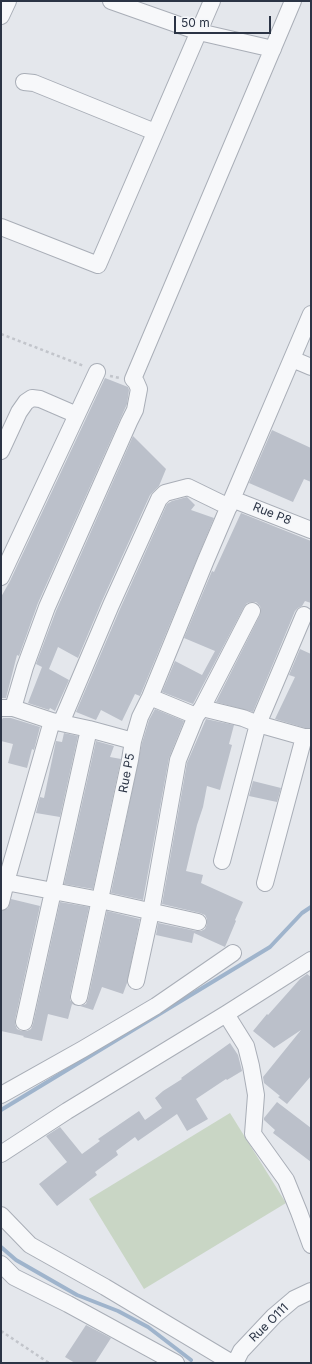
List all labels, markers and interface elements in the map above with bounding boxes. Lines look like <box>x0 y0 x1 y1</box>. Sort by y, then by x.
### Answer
scale bar <box>176 8 273 34</box>
text: 50 m <box>181 15 210 30</box>
street label: Rue P8 <box>251 500 293 528</box>
street label: Rue P5 <box>116 752 138 794</box>
street label: Rue O111 <box>246 1301 292 1345</box>

